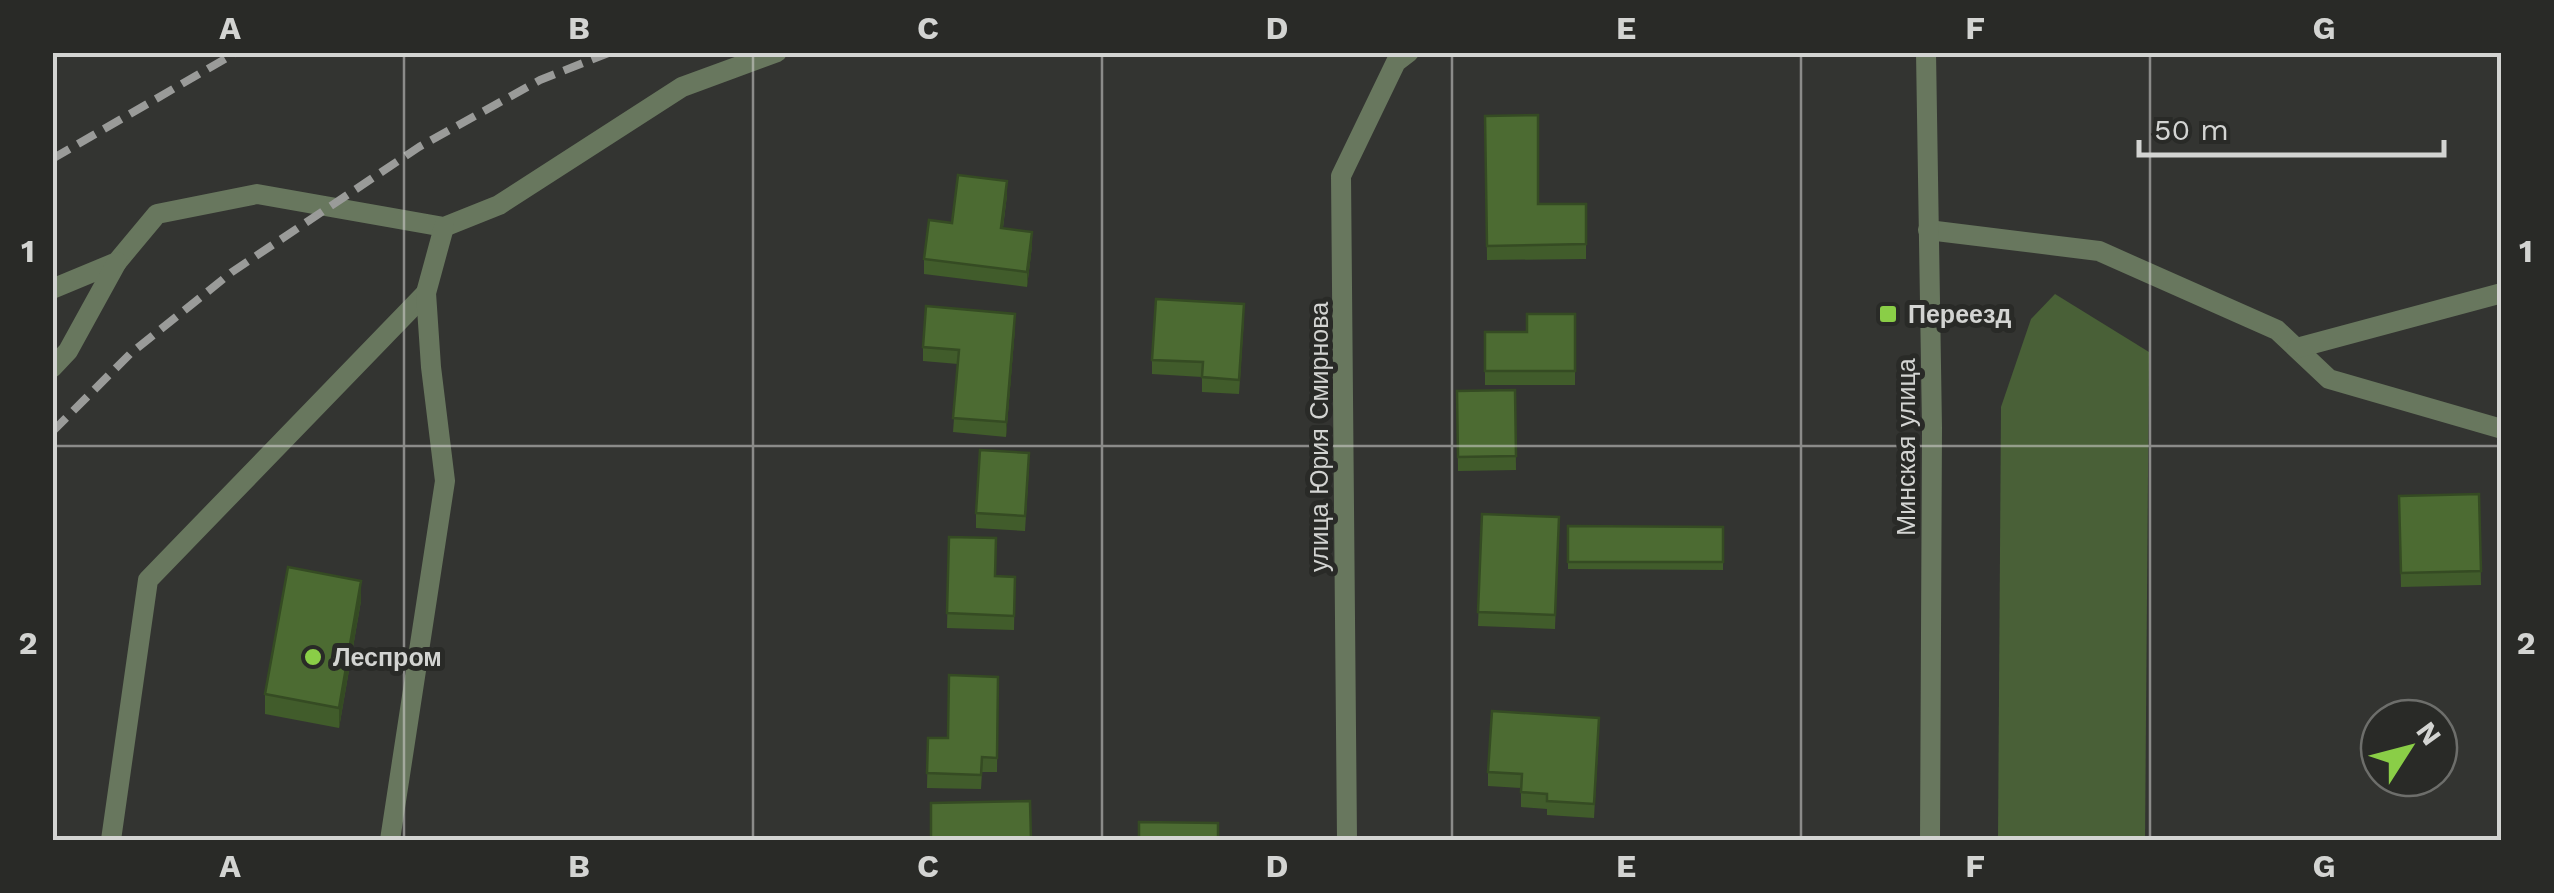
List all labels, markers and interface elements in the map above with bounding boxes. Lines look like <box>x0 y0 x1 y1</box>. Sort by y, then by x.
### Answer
text: A <box>219 9 241 47</box>
text: B <box>568 9 590 47</box>
text: C <box>917 9 939 47</box>
text: D <box>1266 9 1288 47</box>
text: E <box>1616 9 1636 47</box>
text: F <box>1965 9 1985 47</box>
text: G <box>2312 9 2336 47</box>
scale bar <box>2139 95 2444 157</box>
text: 50 m <box>2154 112 2229 147</box>
text: 1 <box>21 232 35 270</box>
text: 1 <box>2519 232 2533 270</box>
place label: Переезд <box>1908 300 2011 329</box>
street label: улица Юрия Смирнова <box>1305 302 1334 572</box>
marker: Переезд <box>1877 303 1899 325</box>
street label: Минская улица <box>1892 358 1921 536</box>
text: 2 <box>18 624 38 662</box>
text: 2 <box>2516 624 2536 662</box>
place label: Леспром <box>333 643 442 672</box>
marker: Леспром <box>302 646 324 668</box>
north arrow <box>2359 698 2459 798</box>
text: N <box>2409 716 2448 752</box>
text: A <box>219 847 241 885</box>
text: B <box>568 847 590 885</box>
text: C <box>917 847 939 885</box>
text: D <box>1266 847 1288 885</box>
text: E <box>1616 847 1636 885</box>
text: F <box>1965 847 1985 885</box>
text: G <box>2312 847 2336 885</box>

